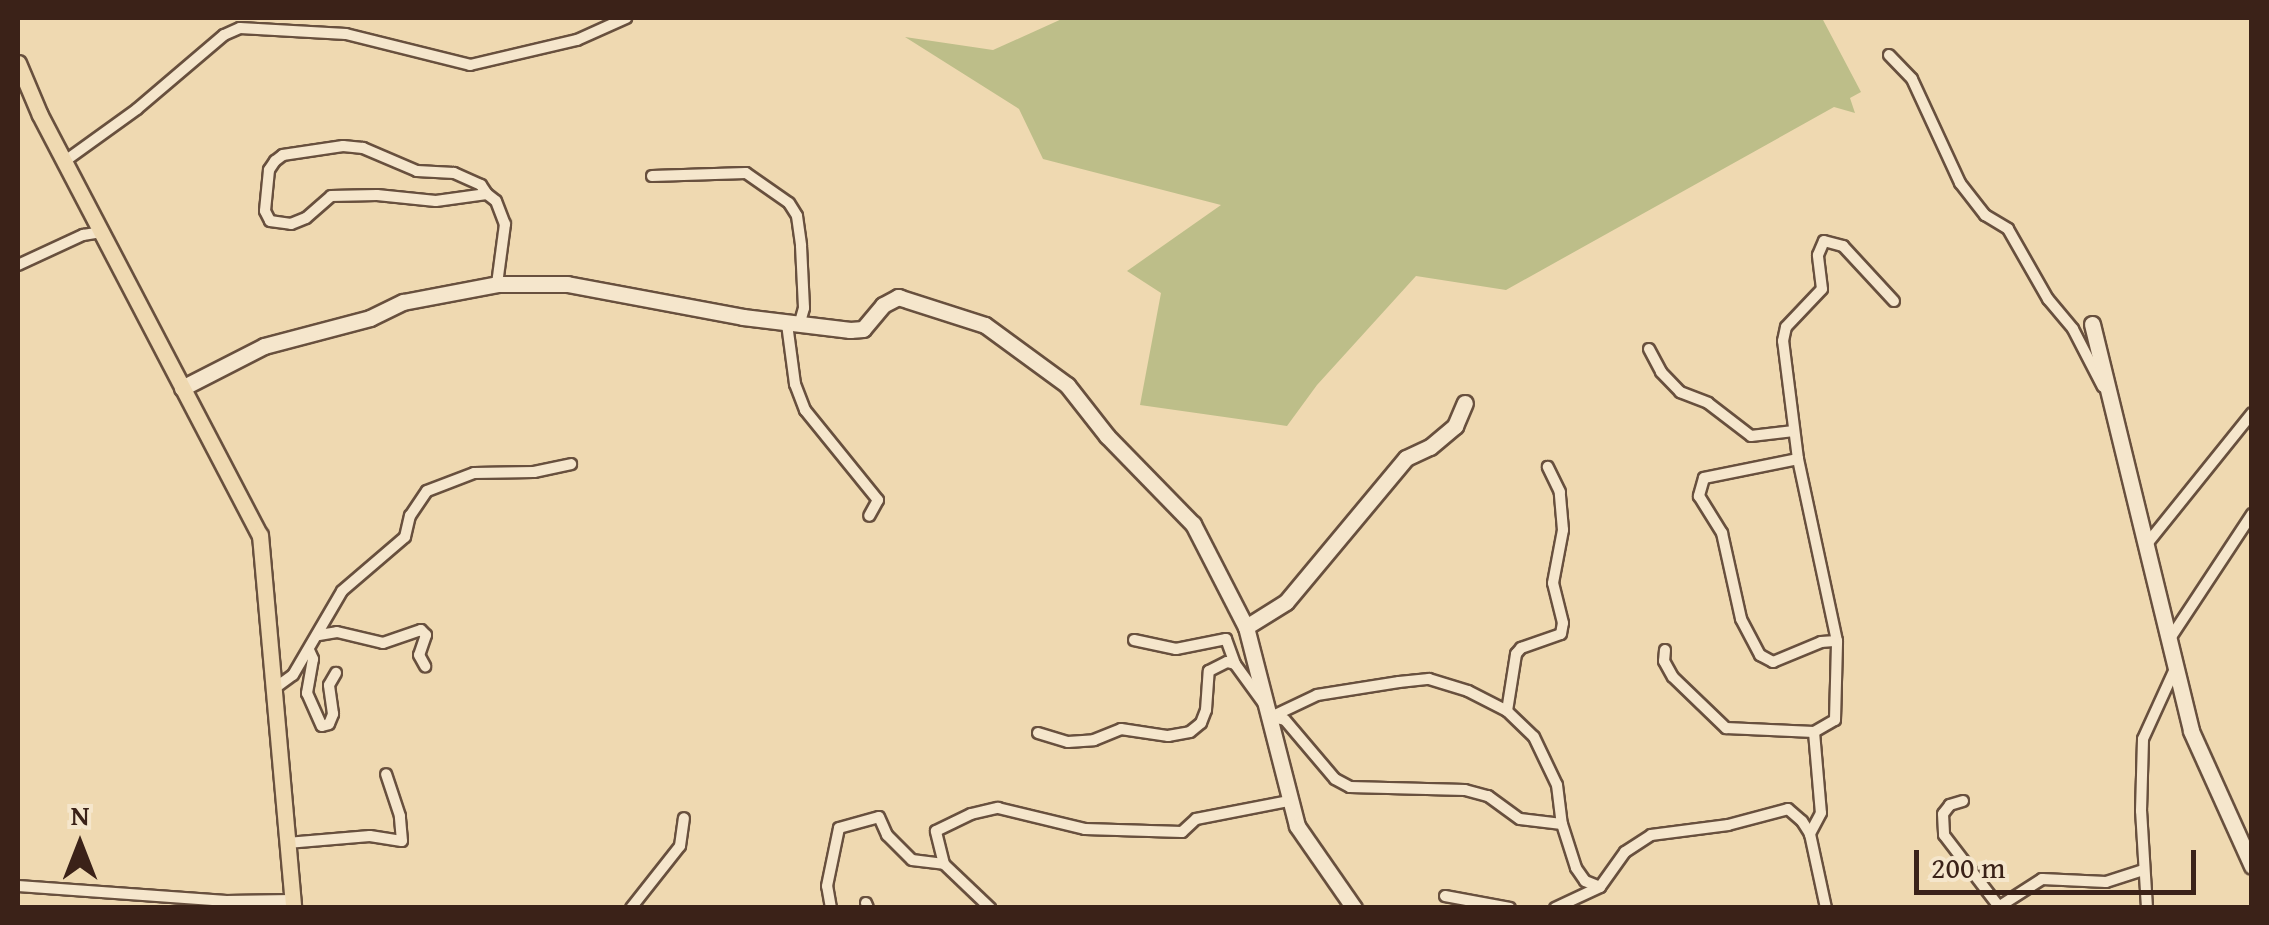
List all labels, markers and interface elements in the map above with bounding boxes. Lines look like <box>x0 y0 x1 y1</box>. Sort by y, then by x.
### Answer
text: N <box>71 794 89 835</box>
north arrow <box>30 795 130 895</box>
scale bar <box>1919 830 2202 892</box>
text: 200 m <box>1931 845 2005 889</box>

